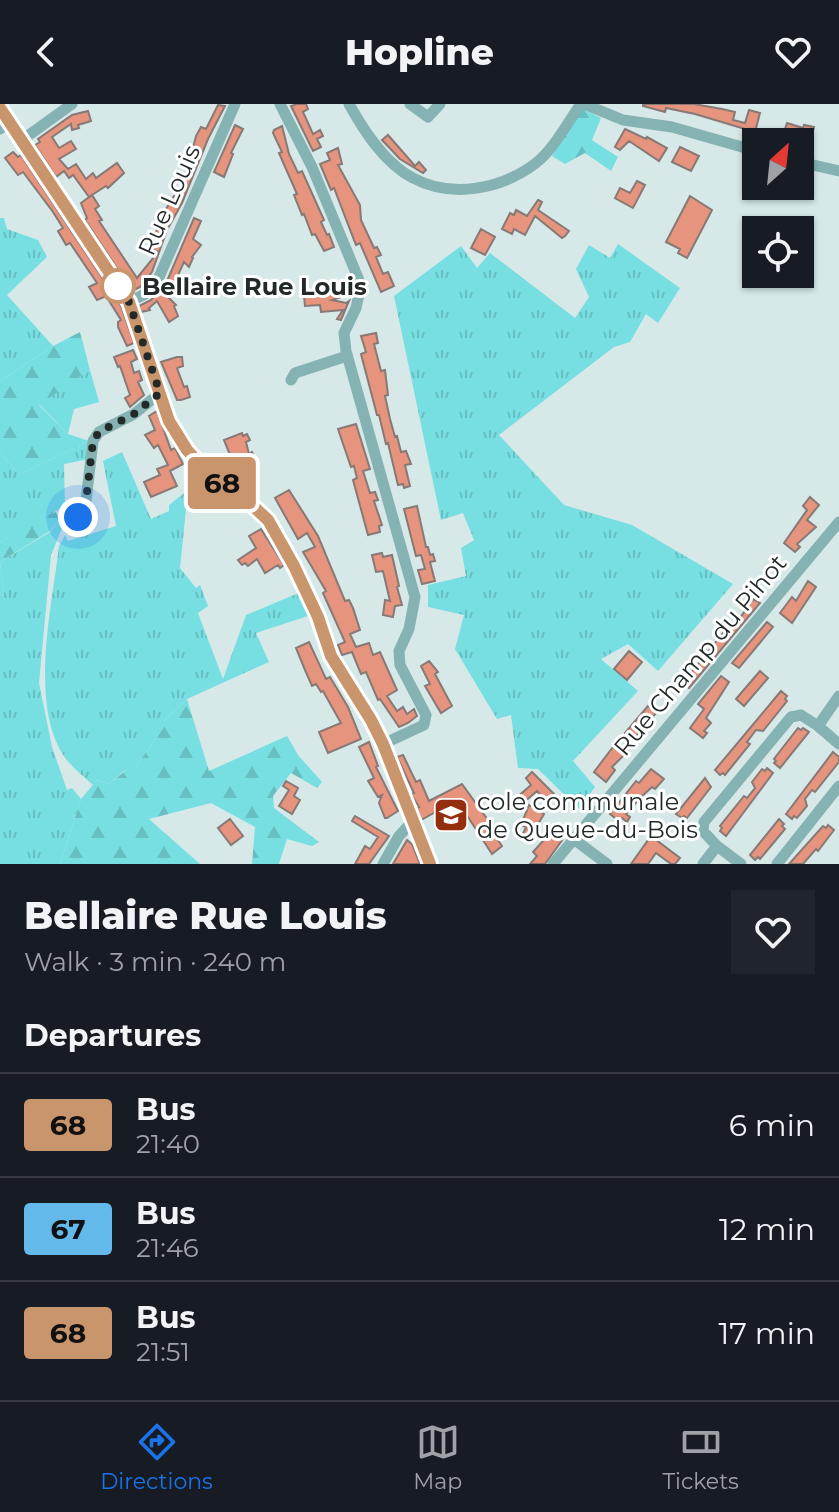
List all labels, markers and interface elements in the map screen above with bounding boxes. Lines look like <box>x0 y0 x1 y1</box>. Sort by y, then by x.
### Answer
icon: back <box>24 30 68 74</box>
text: Hopline <box>345 30 494 74</box>
icon: heart <box>771 30 815 74</box>
north arrow <box>742 128 814 200</box>
map controls <box>742 128 814 288</box>
street label: Rue Louis <box>132 140 206 260</box>
button: locate <box>742 216 814 288</box>
marker: Bellaire Rue Louis <box>101 269 135 303</box>
place label: Bellaire Rue Louis <box>142 272 367 301</box>
line badge: 68 <box>186 457 258 509</box>
text: 68 <box>204 466 240 500</box>
your location <box>58 497 98 537</box>
street label: Rue Champ du Pihot <box>608 549 793 761</box>
place label: cole communale de Queue-du-Bois <box>477 787 698 844</box>
school or university icon: cole communale de Queue-du-Bois <box>432 796 470 834</box>
button: heart <box>731 890 815 974</box>
text: Bellaire Rue Louis <box>24 892 386 939</box>
text: Walk · 3 min · 240 m <box>24 946 286 978</box>
text: Departures <box>24 1017 201 1054</box>
text: Bus <box>136 1091 196 1128</box>
text: 6 min <box>729 1107 815 1144</box>
text: 68 <box>50 1108 86 1142</box>
text: 21:40 <box>136 1128 200 1160</box>
text: Bus <box>136 1195 196 1232</box>
text: 12 min <box>719 1211 815 1248</box>
text: 67 <box>50 1212 86 1246</box>
text: 21:46 <box>136 1232 199 1264</box>
text: Bus <box>136 1299 196 1336</box>
text: 17 min <box>718 1315 815 1352</box>
text: 68 <box>50 1316 86 1350</box>
text: 21:51 <box>136 1336 190 1368</box>
tab: Directions <box>100 1420 213 1495</box>
tab: Map <box>413 1420 462 1495</box>
tab: Tickets <box>662 1420 739 1495</box>

